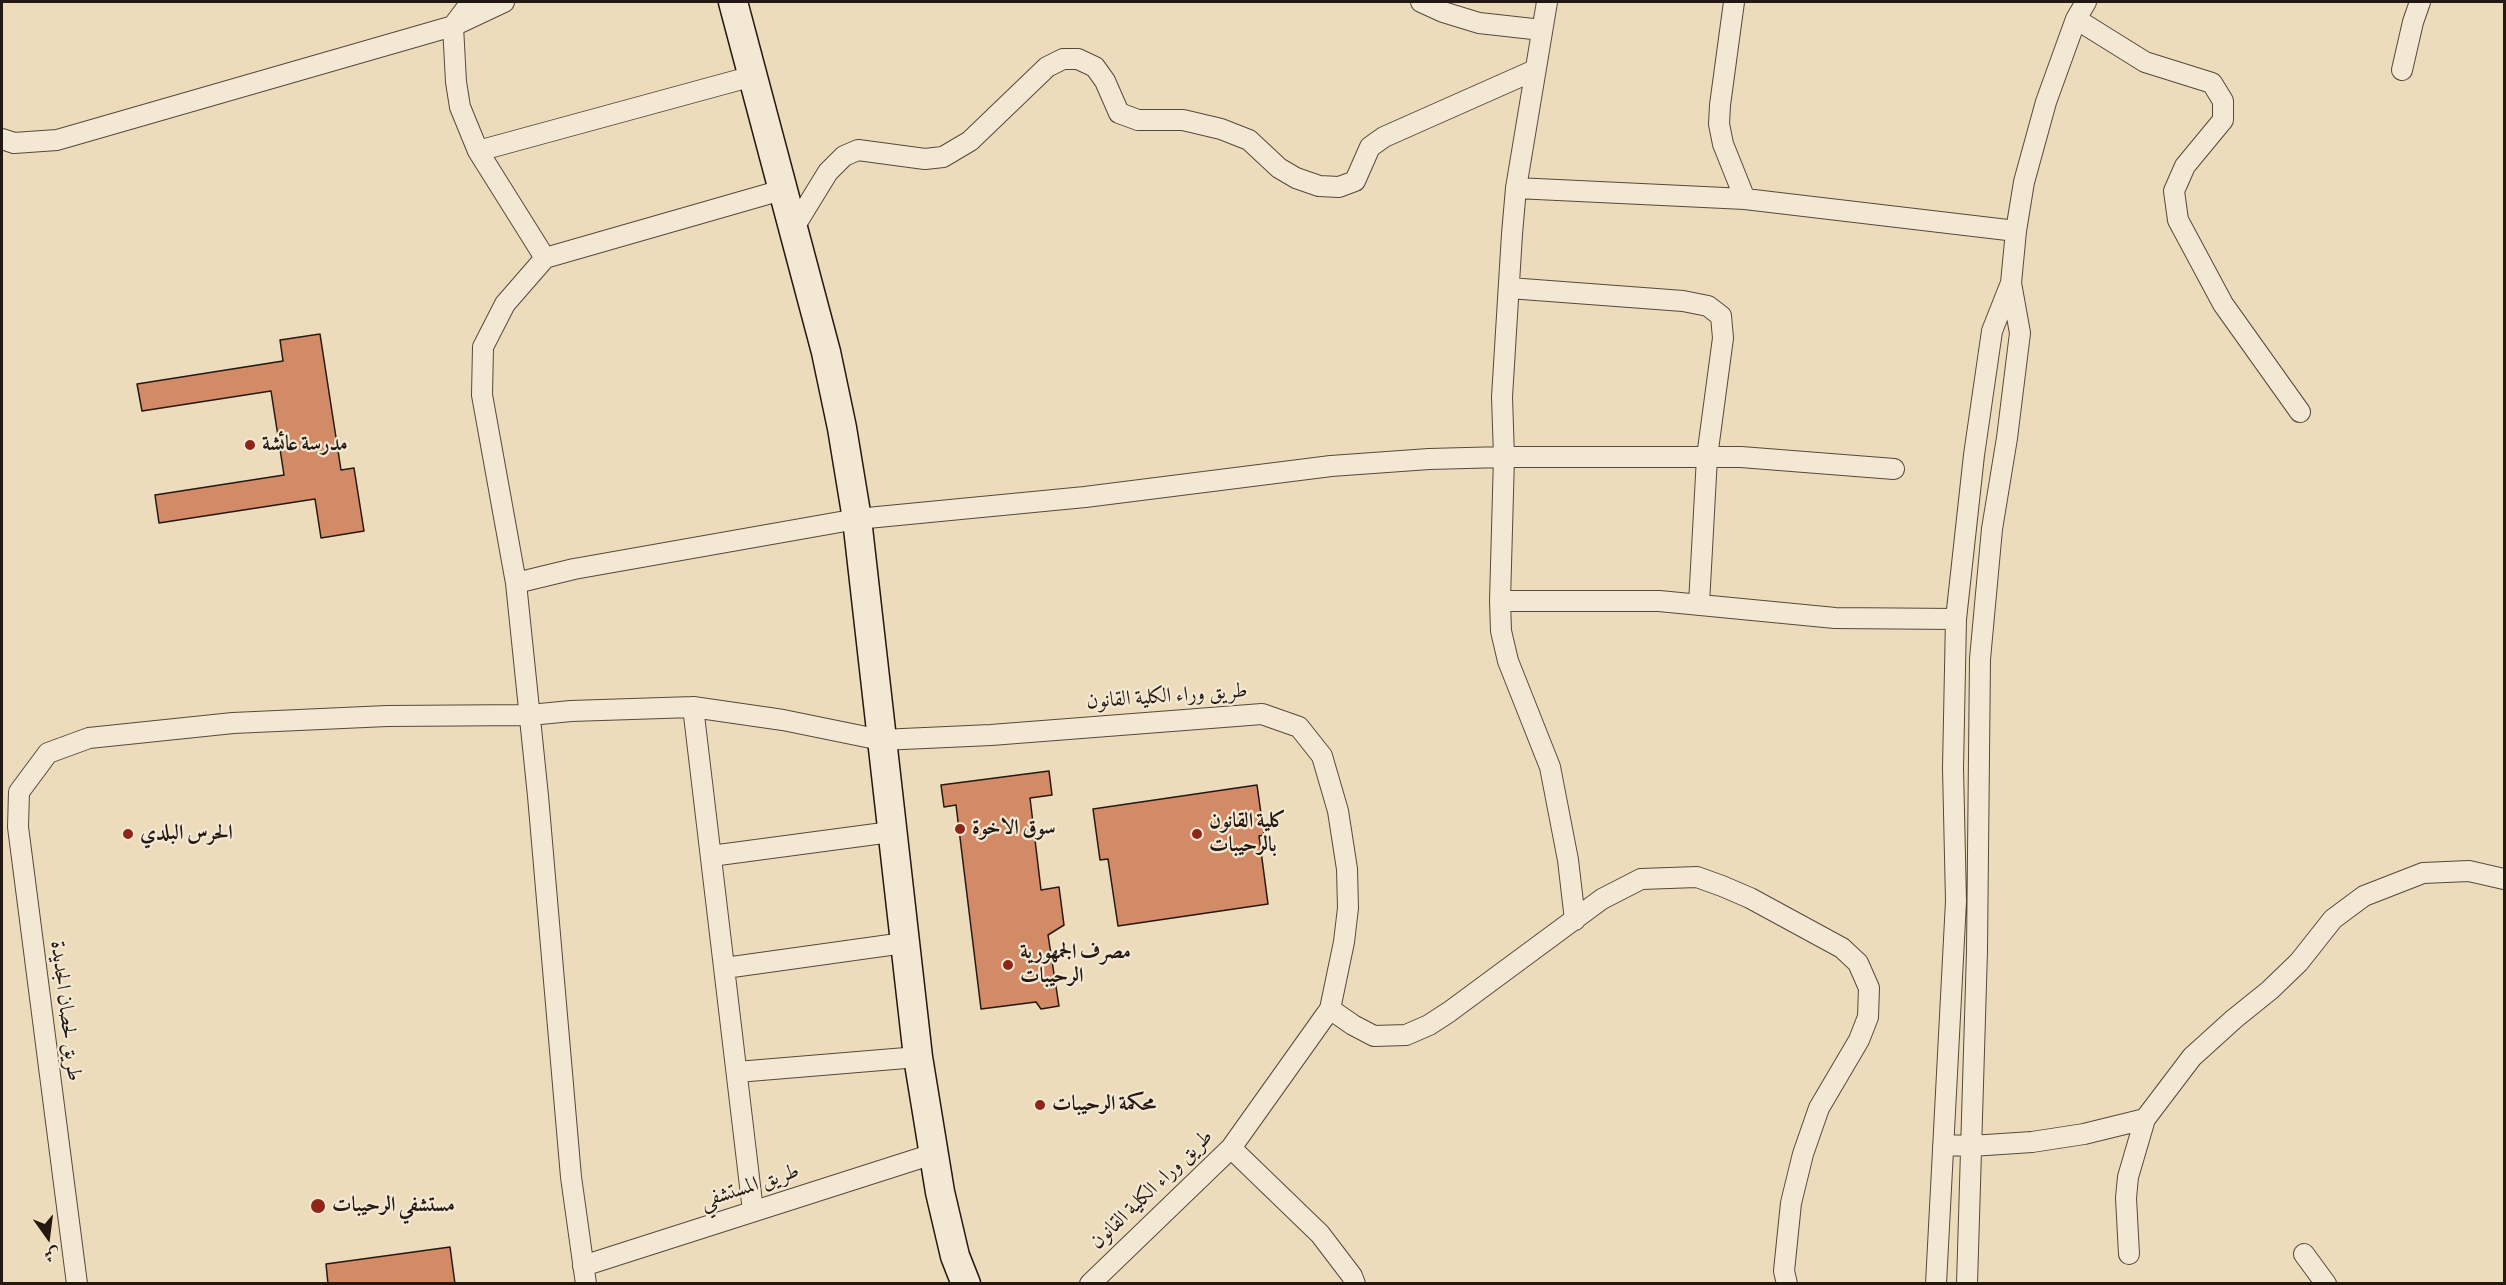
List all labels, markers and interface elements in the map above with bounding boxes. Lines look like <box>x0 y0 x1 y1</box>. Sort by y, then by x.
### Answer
place label: مدرسة عائشة <box>262 432 348 458</box>
marker: مدرسة عائشة <box>243 438 257 452</box>
street label: طريق وراء الكلية القانون <box>1086 679 1248 715</box>
place label: كلية القانون بالرحيبات <box>1209 809 1286 859</box>
place label: سوق الاخوة <box>972 816 1056 842</box>
place label: الحرس البلدي <box>140 821 233 847</box>
marker: سوق الاخوة <box>953 822 967 836</box>
marker: الحرس البلدي <box>121 827 135 841</box>
marker: كلية القانون بالرحيبات <box>1190 827 1204 841</box>
street label: طريق لحصان الجديدة <box>44 939 86 1083</box>
place label: مصرف الجمهورية الرحيبات <box>1020 940 1131 990</box>
marker: مصرف الجمهورية الرحيبات <box>1001 958 1015 972</box>
place label: محكمة الرحيبات <box>1052 1092 1156 1118</box>
marker: محكمة الرحيبات <box>1033 1098 1047 1112</box>
street label: طريق وراء الكلية القانون <box>1085 1125 1219 1255</box>
street label: طريق المستشفي <box>697 1159 803 1215</box>
place label: مستشفي الرحيبات <box>332 1193 455 1219</box>
marker: مستشفي الرحيبات <box>309 1197 327 1215</box>
north arrow <box>18 1207 78 1267</box>
text: ش <box>42 1243 62 1266</box>

